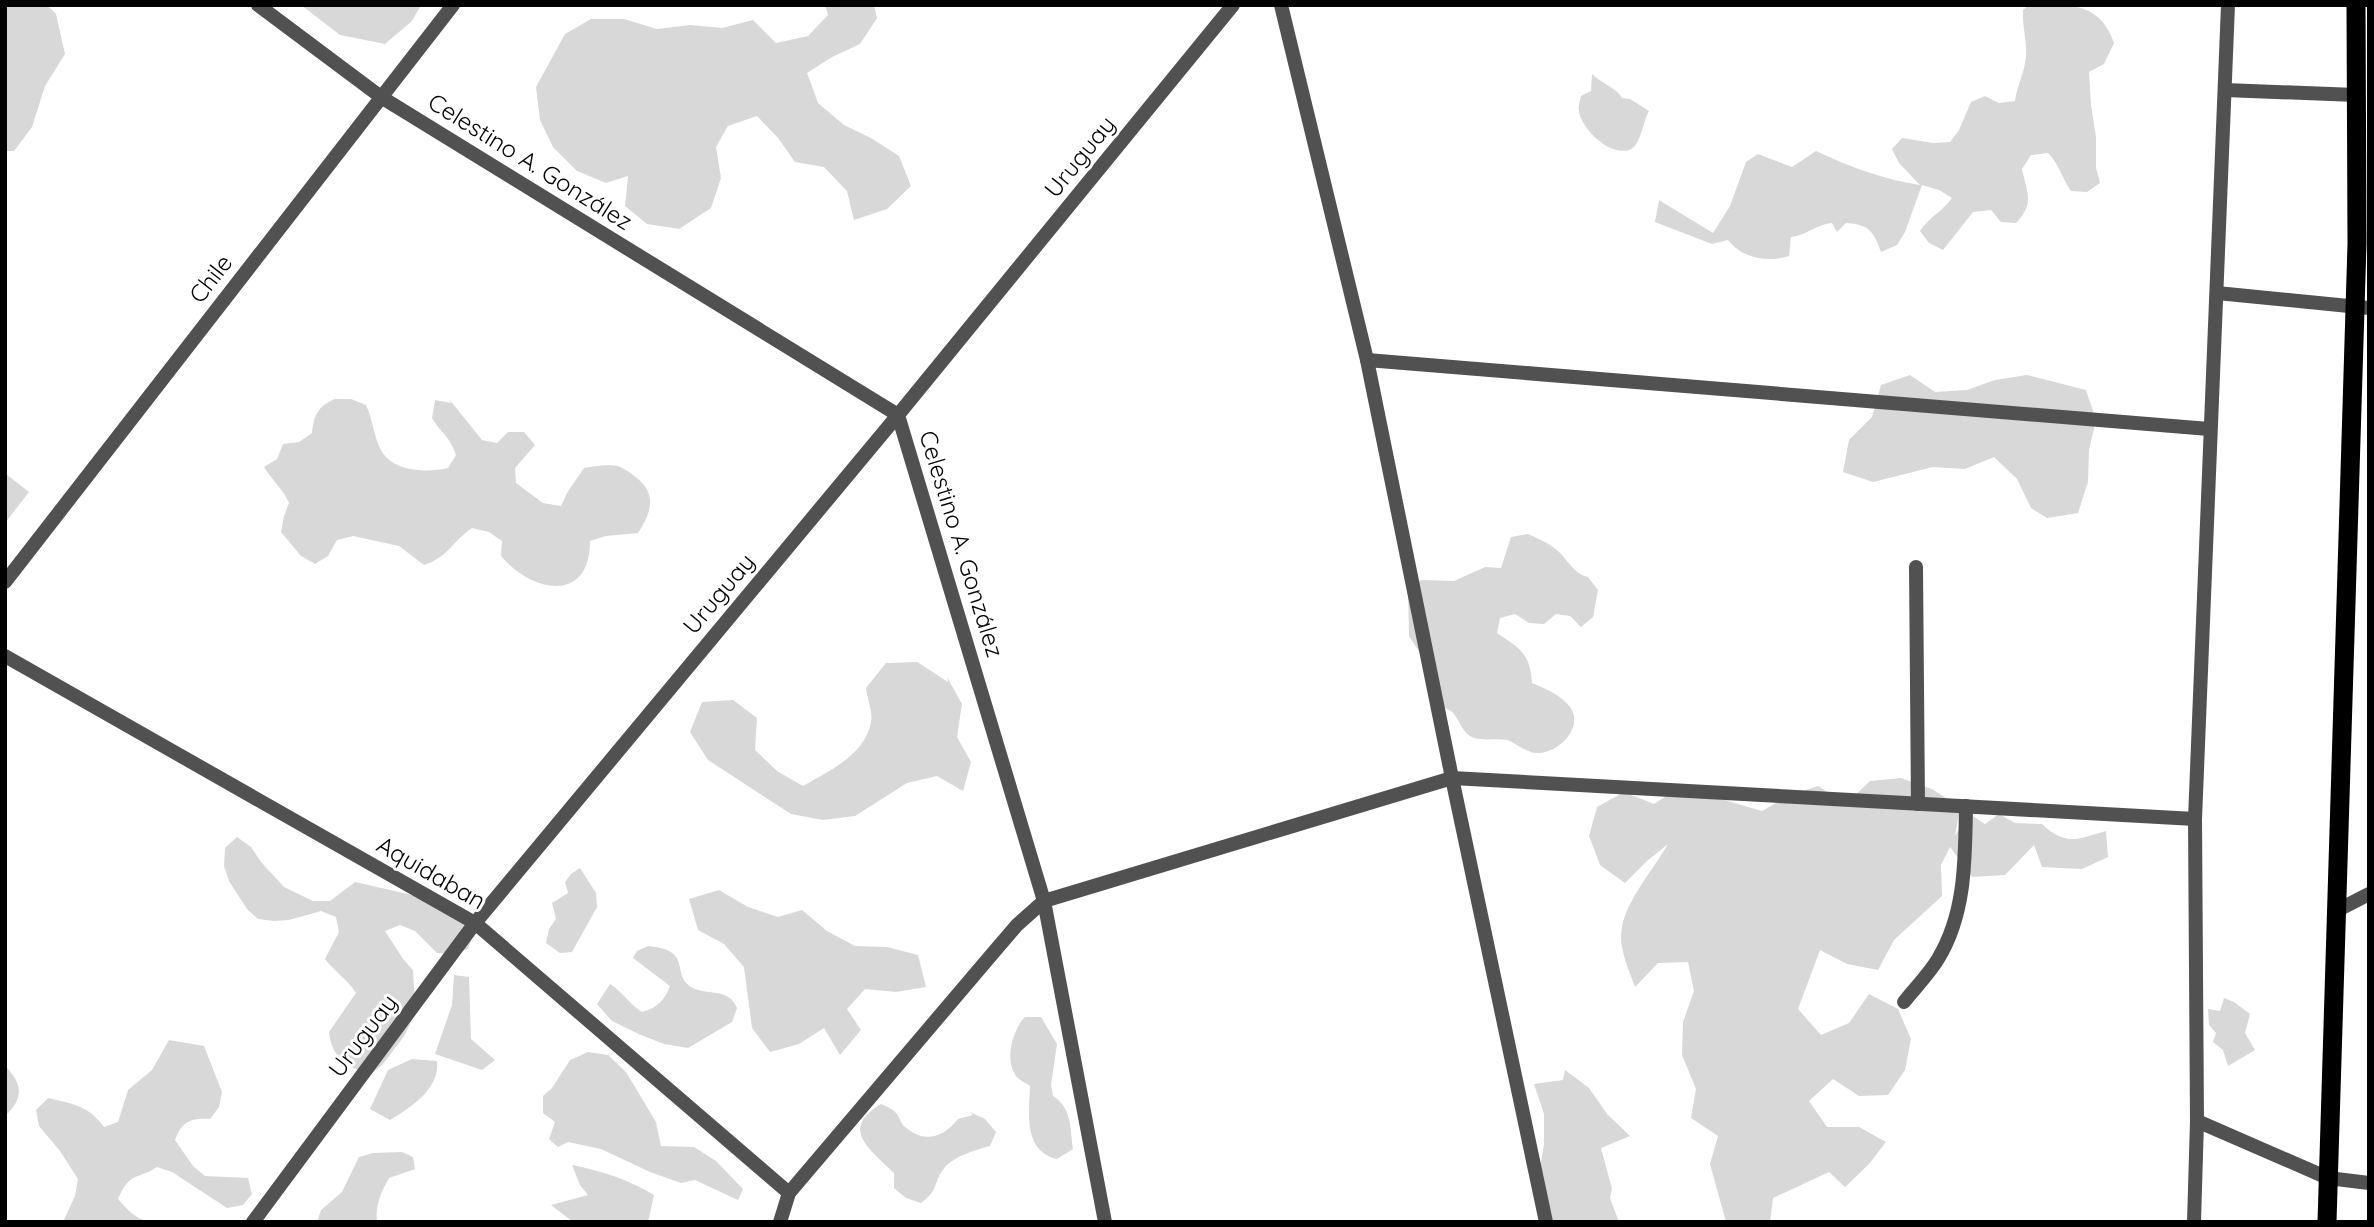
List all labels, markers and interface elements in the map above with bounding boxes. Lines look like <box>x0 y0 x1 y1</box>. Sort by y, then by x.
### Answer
street label: Celestino A. González <box>423 86 638 236</box>
street label: Uruguay <box>1037 109 1121 203</box>
street label: Chile <box>182 248 238 309</box>
street label: Celestino A. González <box>913 427 1011 661</box>
street label: Uruguay <box>676 547 761 640</box>
street label: Aquidaban <box>372 829 491 915</box>
street label: Uruguay <box>321 988 403 1083</box>

